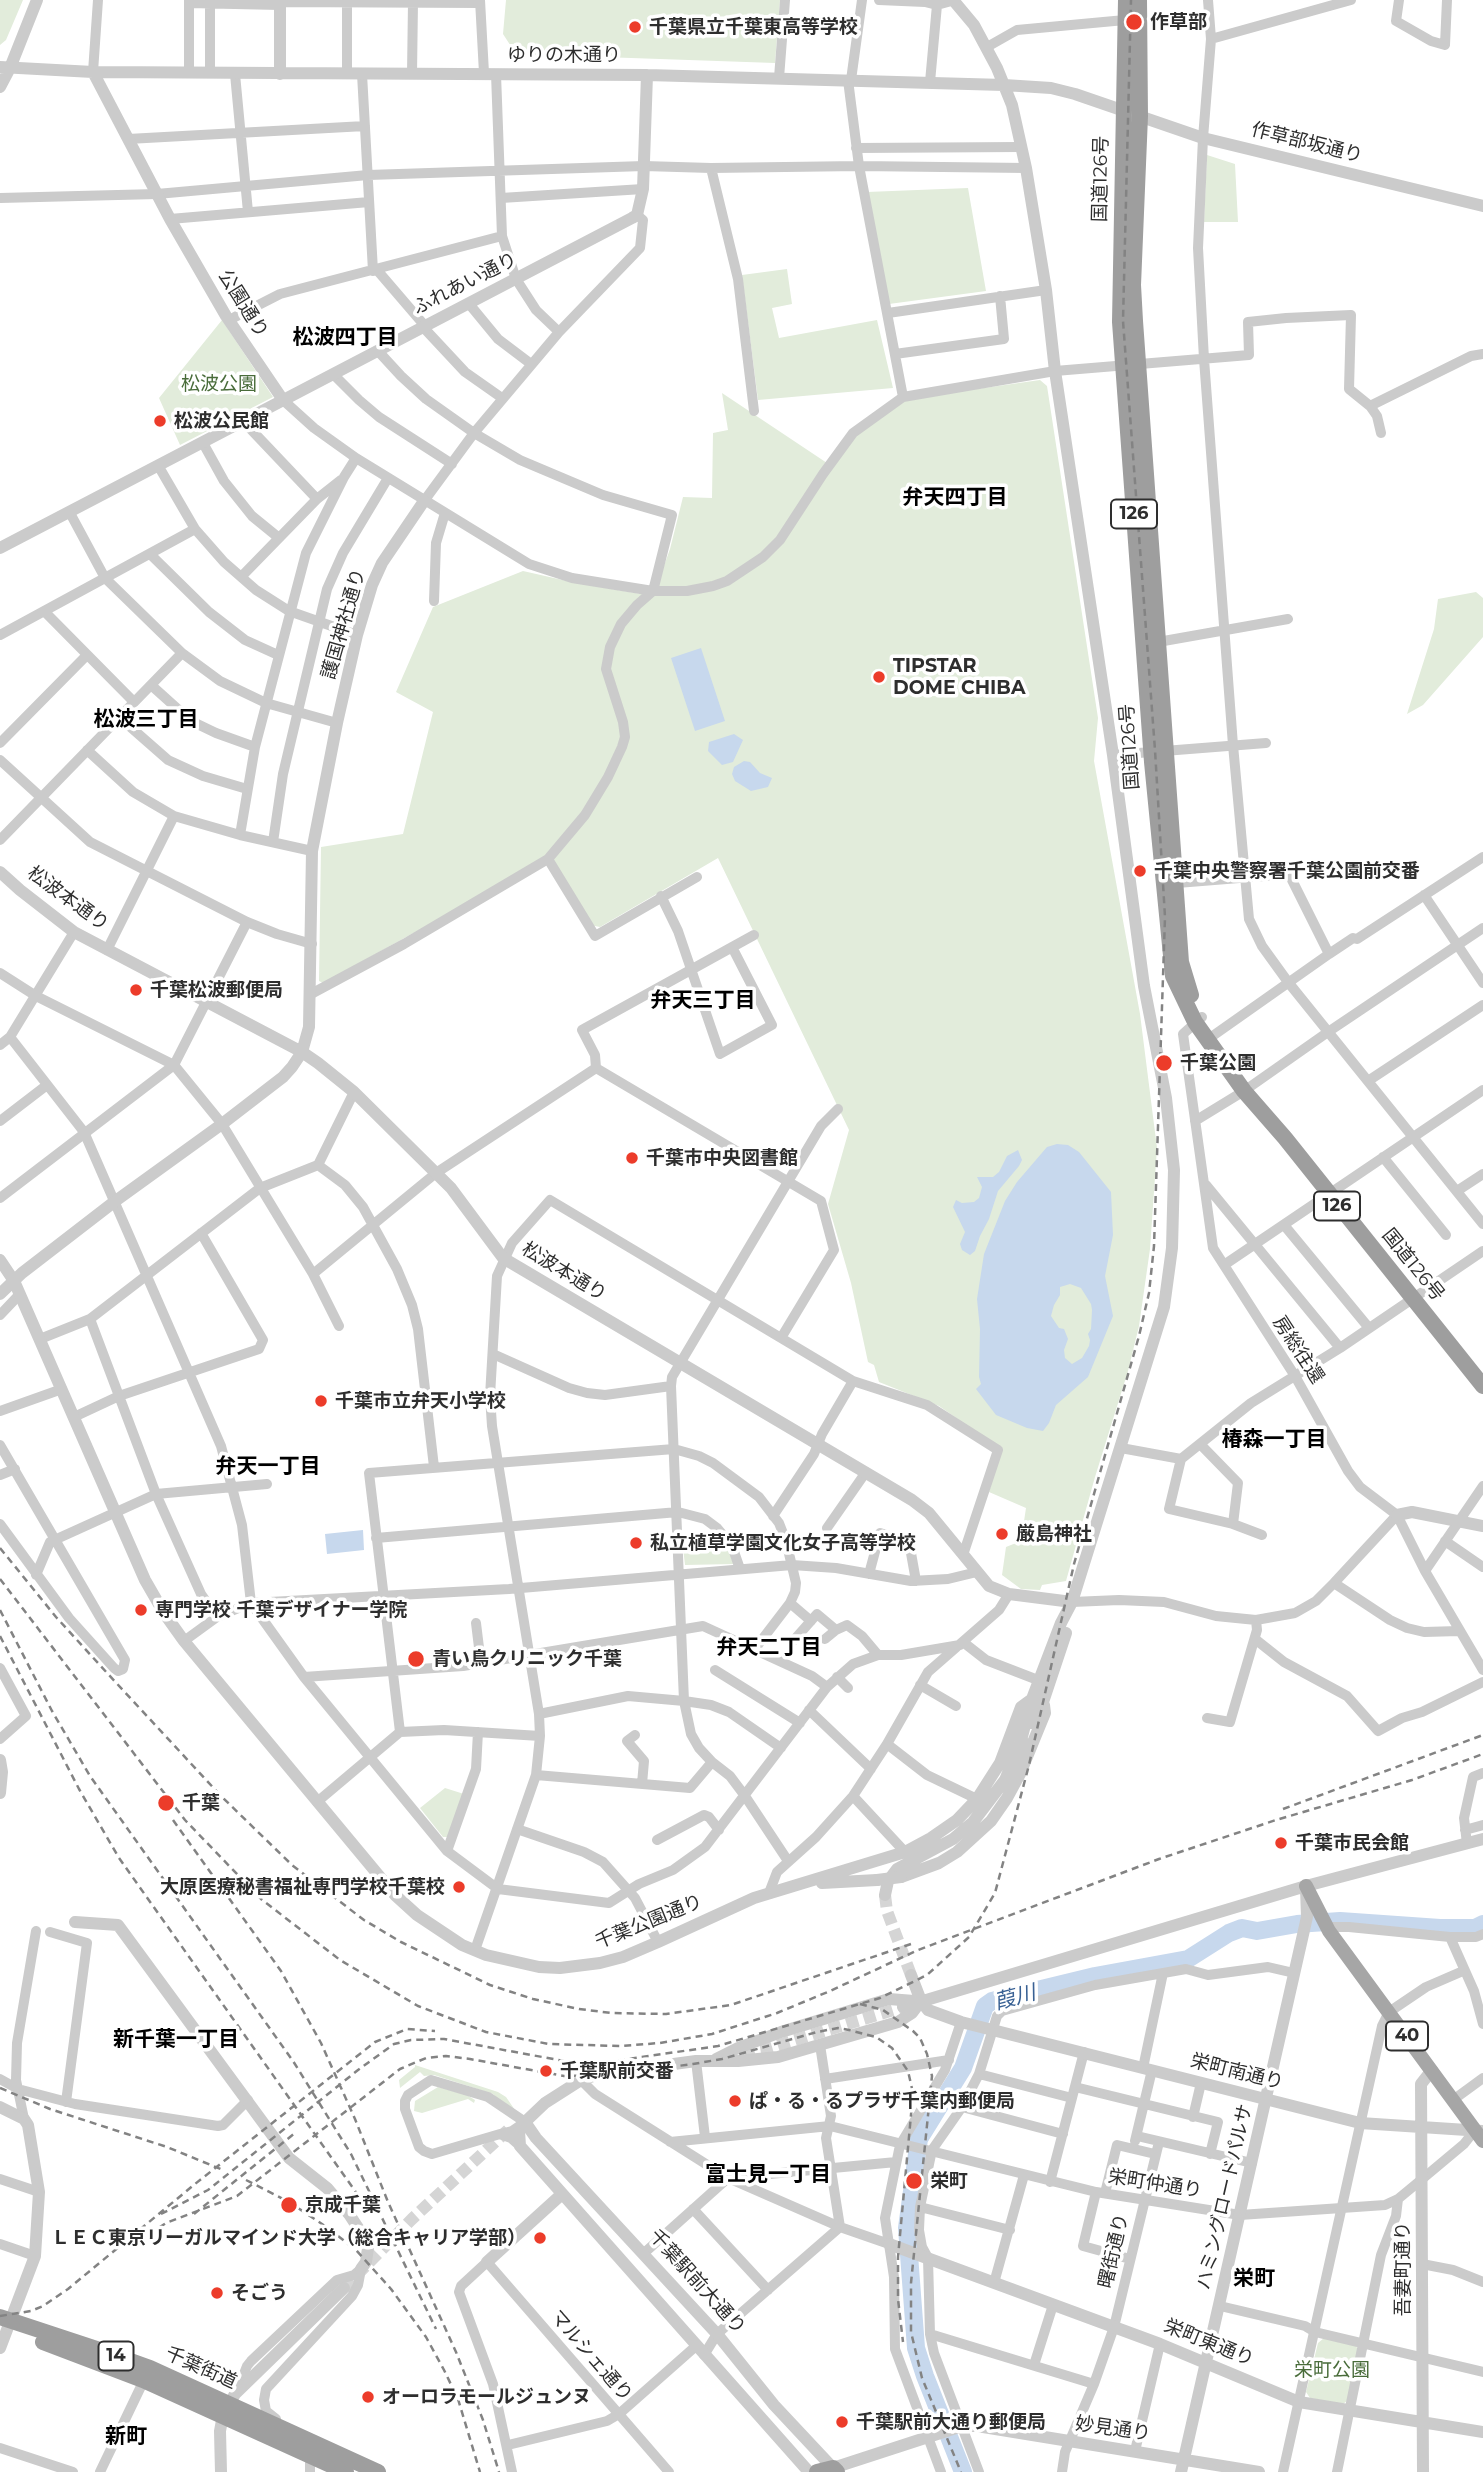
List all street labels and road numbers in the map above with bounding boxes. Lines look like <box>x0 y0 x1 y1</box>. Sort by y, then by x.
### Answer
street label: ゆりの木通り <box>507 44 621 66</box>
street label: 作草部坂通り <box>1249 118 1365 168</box>
street label: 国道126号 <box>1089 136 1113 222</box>
street label: ふれあい通り <box>409 248 521 320</box>
street label: 公園通り <box>213 266 273 342</box>
road number: 126 <box>1111 500 1157 528</box>
street label: 護国神社通り <box>317 566 371 682</box>
street label: 国道126号 <box>1116 703 1144 791</box>
street label: 松波本通り <box>23 862 113 936</box>
road number: 126 <box>1314 1191 1360 1220</box>
street label: 国道126号 <box>1377 1224 1449 1306</box>
street label: 松波本通り <box>517 1238 611 1306</box>
street label: 房総往還 <box>1268 1312 1328 1388</box>
street label: 千葉公園通り <box>592 1890 706 1954</box>
road number: 40 <box>1386 2022 1428 2050</box>
street label: 栄町南通り <box>1188 2049 1286 2095</box>
street label: ハミングロードパルサ <box>1193 2102 1257 2292</box>
street label: 栄町仲通り <box>1106 2165 1204 2203</box>
street label: 曙街通り <box>1094 2211 1134 2291</box>
street label: 吾妻町通り <box>1392 2222 1414 2316</box>
street label: 千葉駅前大通り <box>644 2225 750 2339</box>
street label: マルシェ通り <box>545 2306 637 2406</box>
street label: 栄町東通り <box>1161 2315 1257 2371</box>
road number: 14 <box>99 2342 134 2370</box>
street label: 千葉街道 <box>162 2342 240 2394</box>
street label: 妙見通り <box>1074 2412 1152 2446</box>

